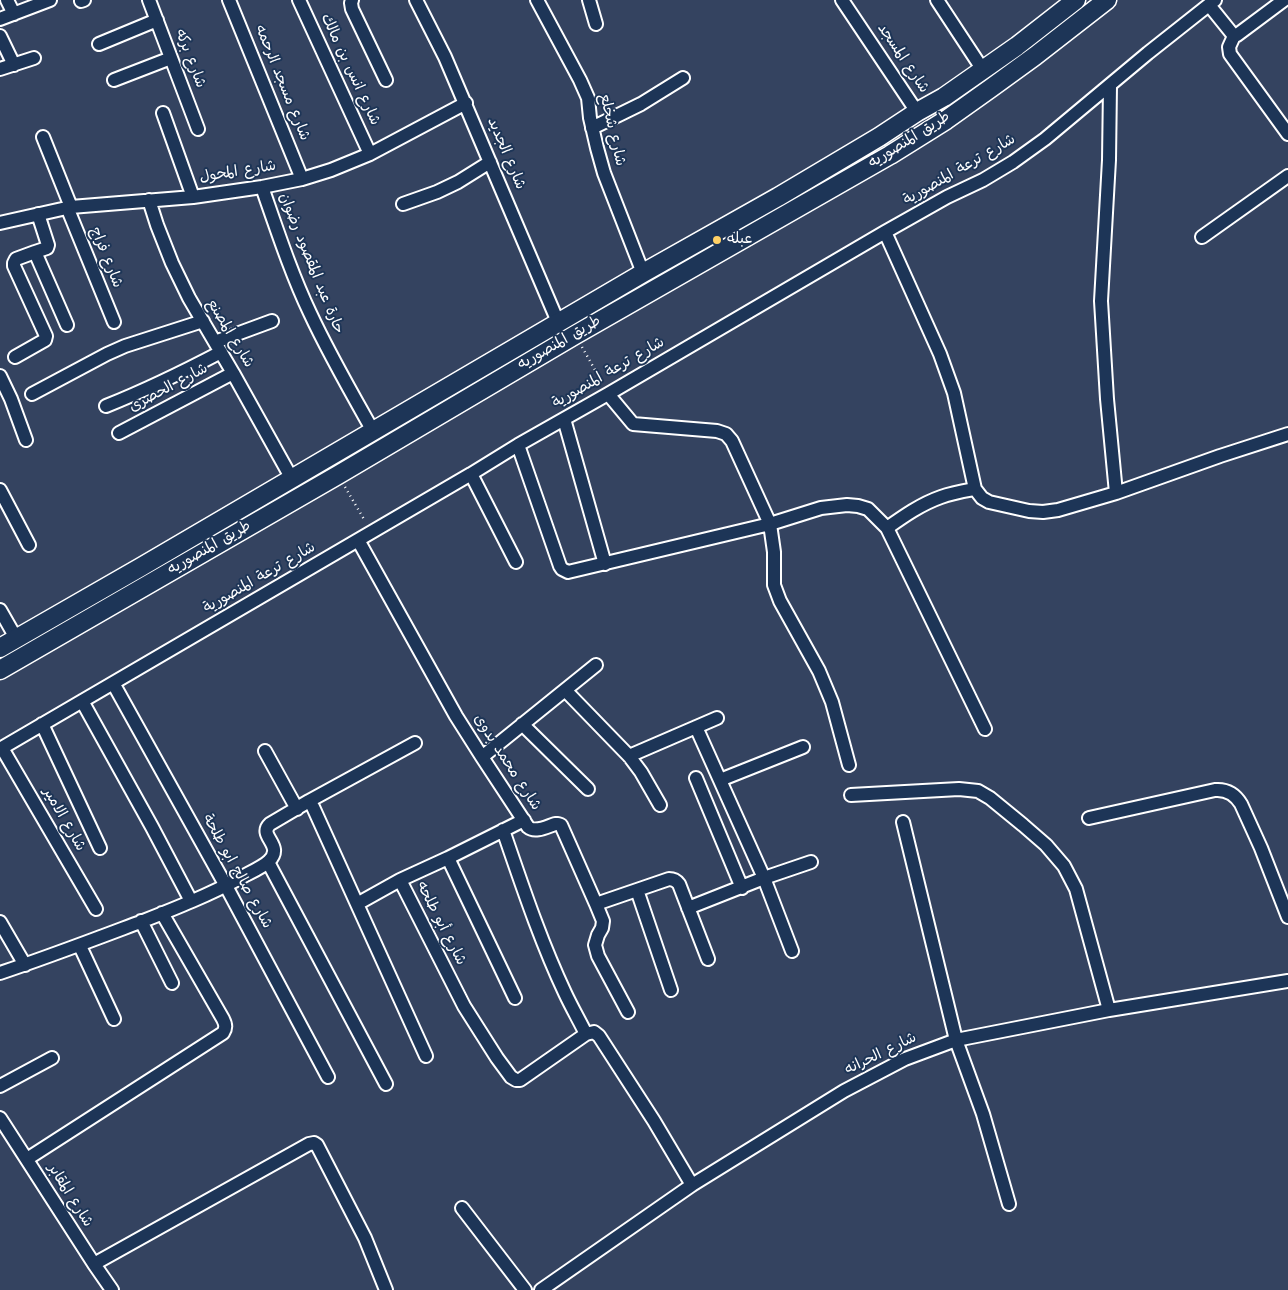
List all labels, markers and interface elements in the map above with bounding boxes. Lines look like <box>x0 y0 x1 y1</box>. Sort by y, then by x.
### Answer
street label: شارع انس بن مالك <box>315 11 383 129</box>
street label: شارع المسجد <box>872 21 932 97</box>
street label: شارع مسجد الرحمه <box>250 22 312 144</box>
street label: شارع بركه <box>170 27 208 91</box>
street label: شارع شخلع <box>594 92 628 168</box>
street label: طريق المنصوريه <box>866 109 954 173</box>
street label: شارع الجديد <box>482 115 528 193</box>
street label: شارع ترعة المنصورية <box>901 132 1019 210</box>
street label: شارع المحول <box>199 158 277 188</box>
street label: حارة عبد المقصود رضوان <box>274 191 346 337</box>
street label: شارع فراج <box>85 225 125 291</box>
place label: عبله <box>727 231 752 249</box>
marker: عبله <box>711 234 723 246</box>
street label: شارع المصنع <box>201 296 257 372</box>
street label: طريق المنصوريه <box>515 313 605 375</box>
street label: شارع ترعة المنصورية <box>550 335 668 413</box>
street label: شارع الحصرى <box>126 361 212 417</box>
street label: طريق المنصوريه <box>165 518 255 580</box>
street label: شارع ترعة المنصورية <box>201 540 319 618</box>
street label: شارع محمد بدوى <box>468 712 544 814</box>
street label: شارع الامير <box>38 785 88 855</box>
street label: شارع صالح ابو طلحة <box>197 812 275 932</box>
street label: شارع أبو طلحه <box>411 879 469 969</box>
street label: شارع الحرانه <box>842 1030 920 1080</box>
street label: شارع المقابر <box>42 1161 96 1231</box>

